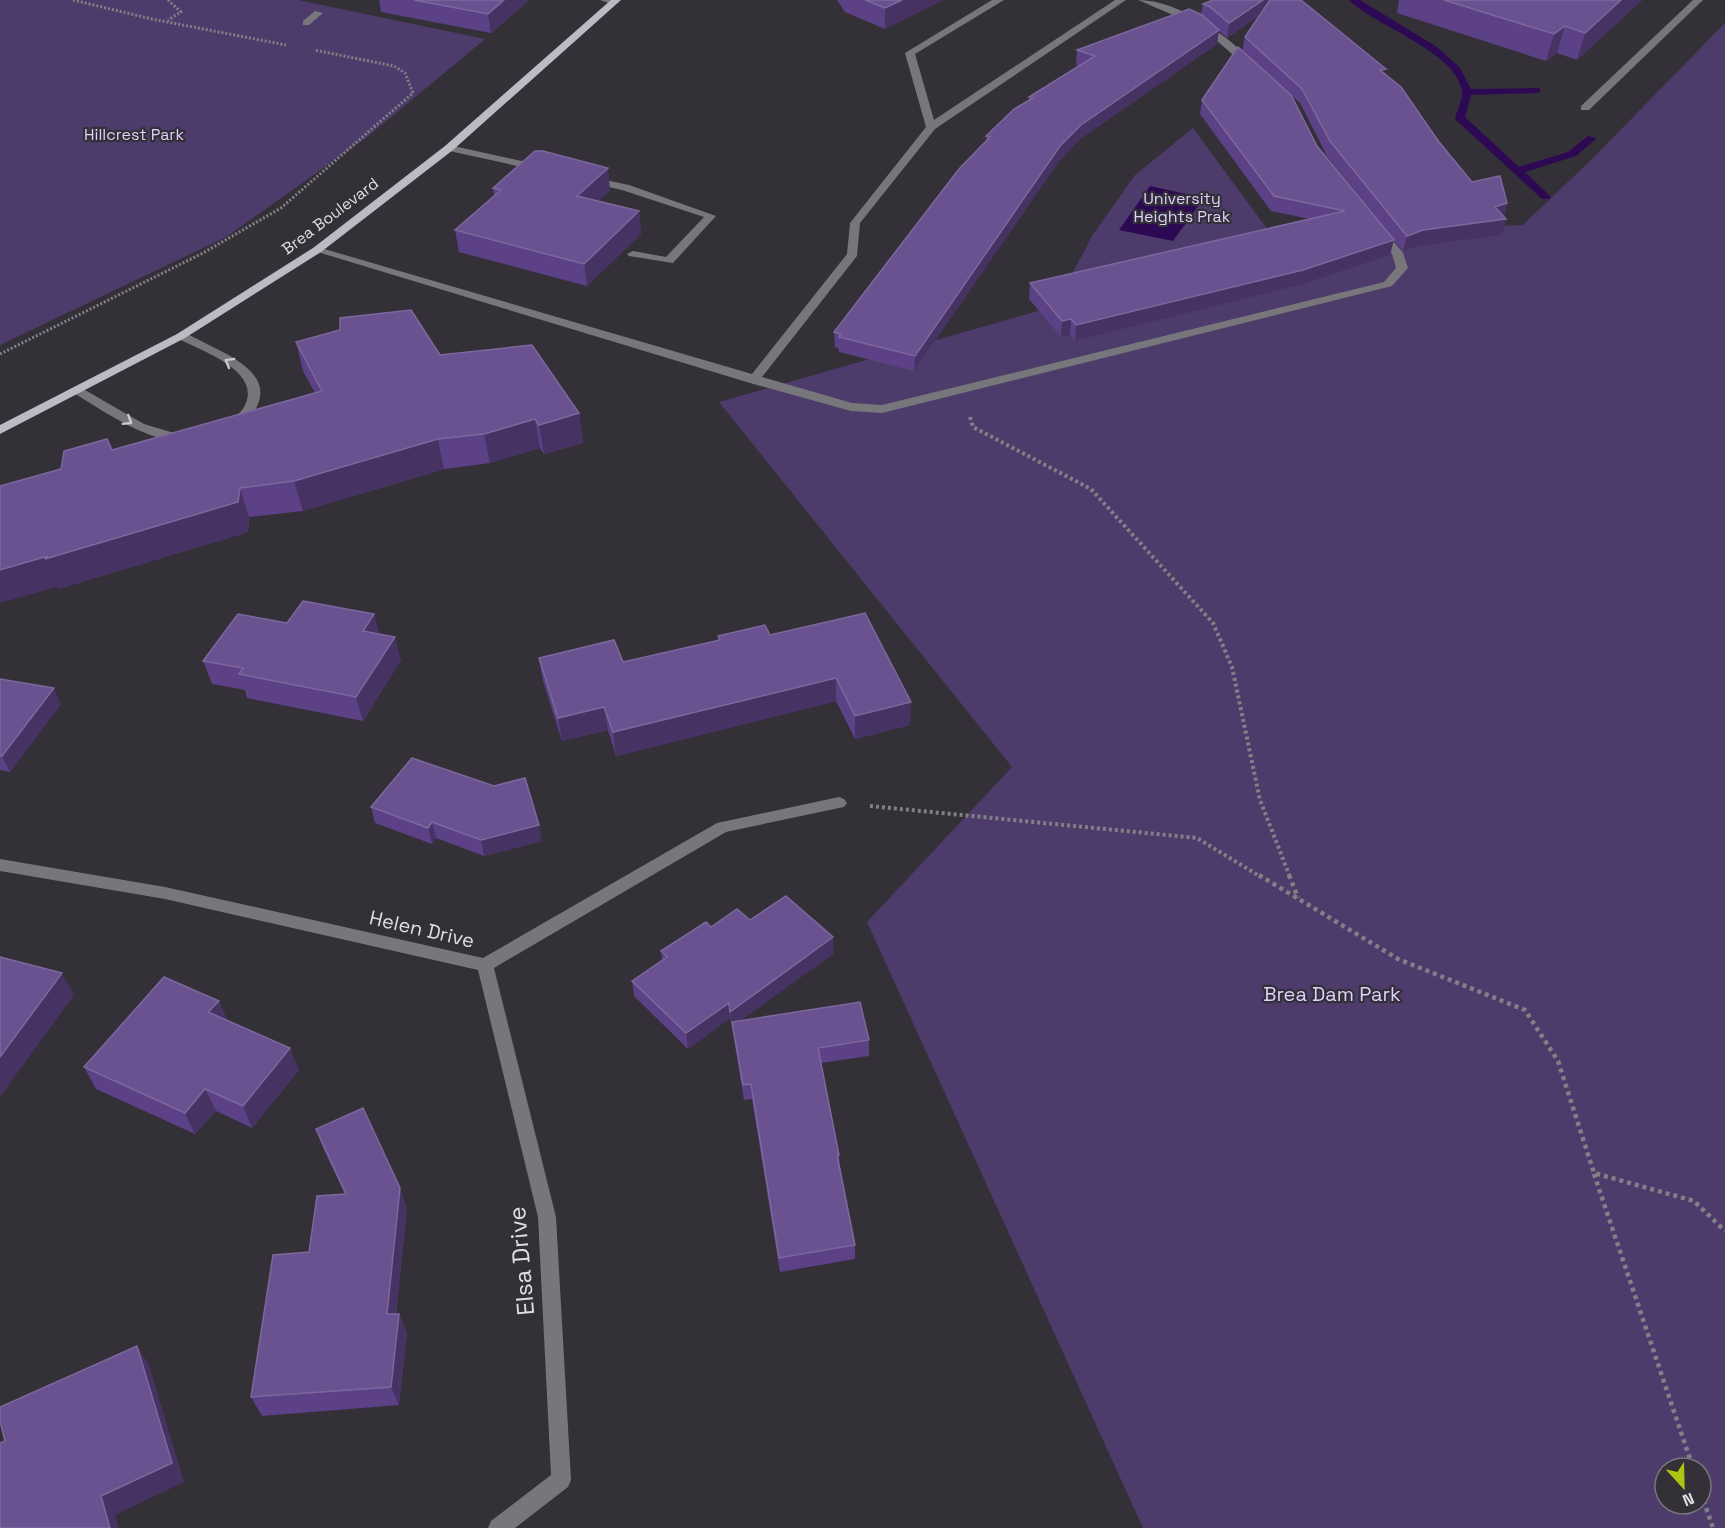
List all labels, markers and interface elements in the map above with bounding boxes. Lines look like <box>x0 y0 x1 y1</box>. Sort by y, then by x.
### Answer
park label: Hillcrest Park <box>84 124 184 145</box>
street label: Brea Boulevard <box>277 173 383 259</box>
park label: University Heights Prak <box>1134 188 1231 227</box>
one-way arrow <box>225 358 235 369</box>
one-way arrow <box>122 413 132 425</box>
street label: Helen Drive <box>367 904 477 954</box>
park label: Brea Dam Park <box>1263 981 1401 1007</box>
street label: Elsa Drive <box>501 1205 541 1317</box>
north arrow <box>1653 1456 1713 1516</box>
text: N <box>1680 1488 1697 1511</box>

